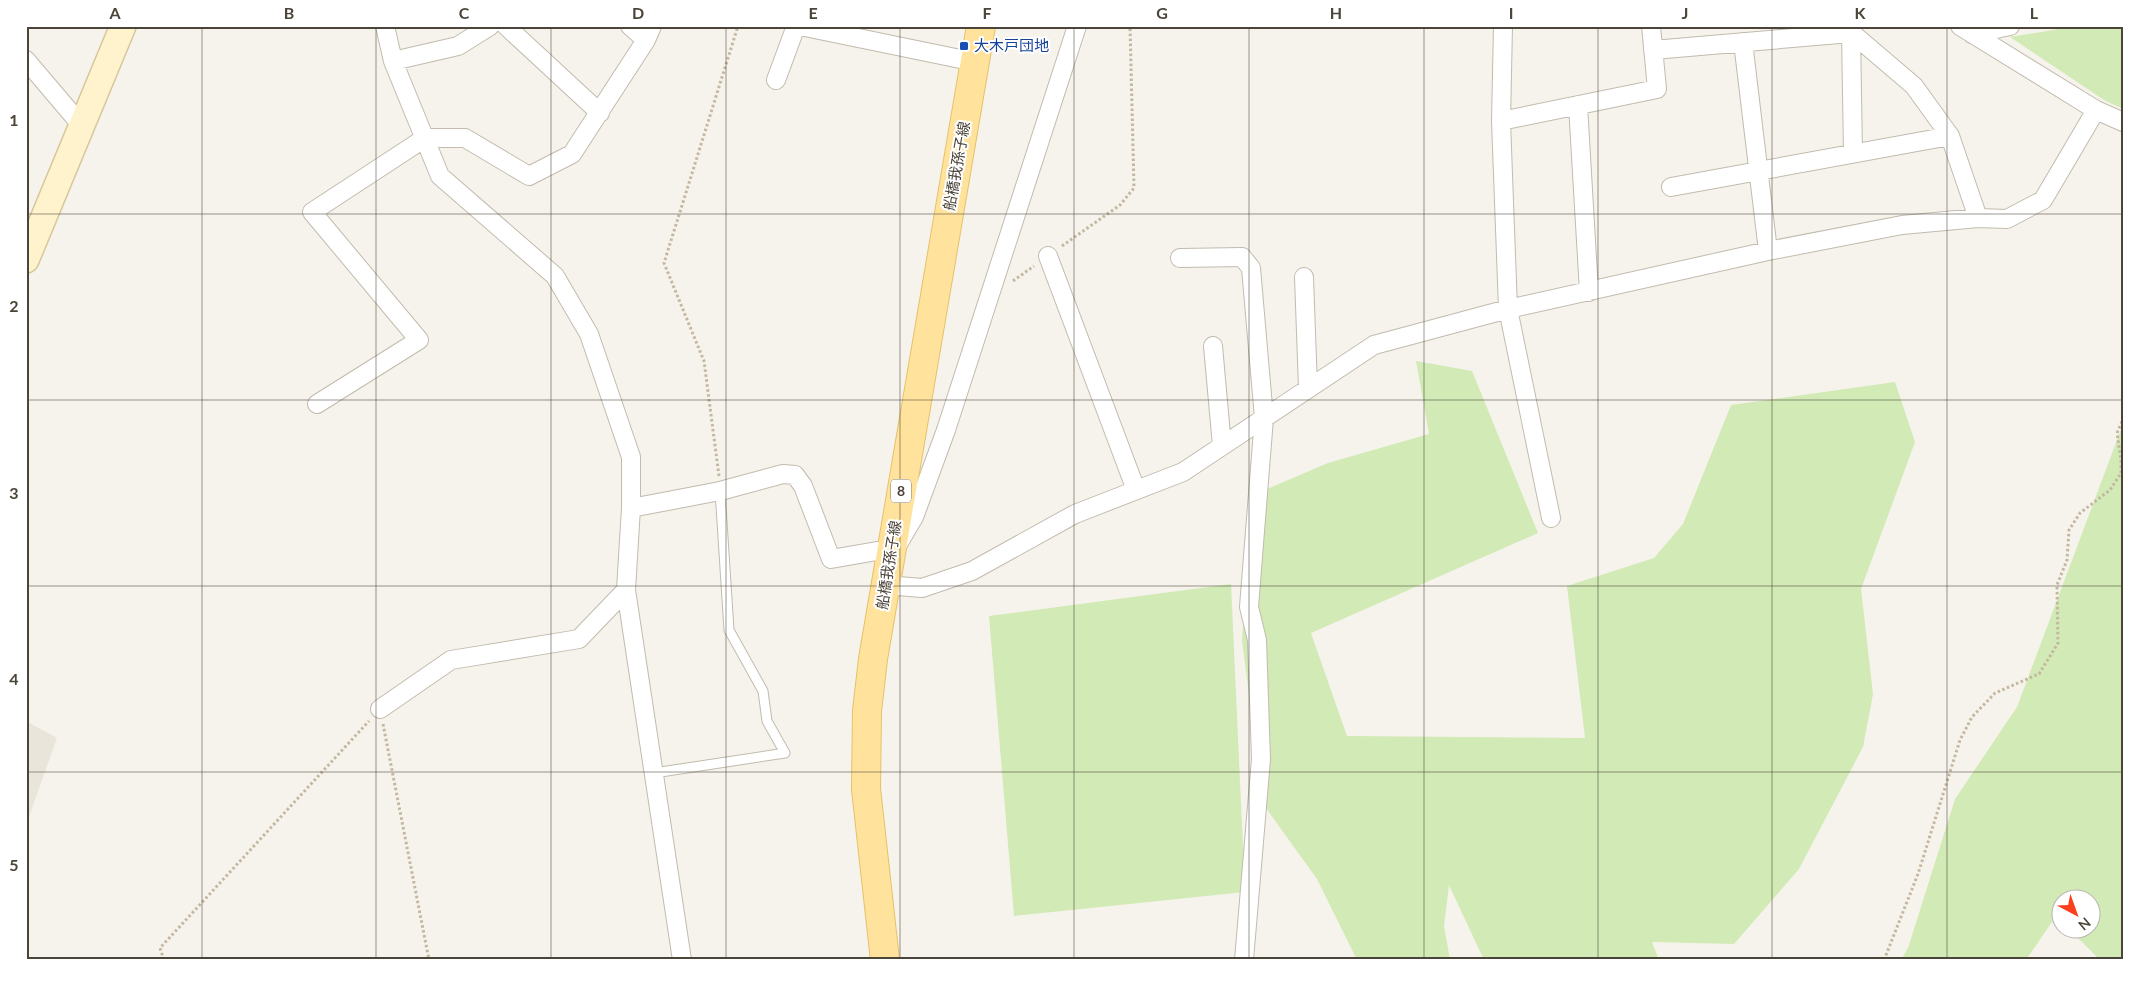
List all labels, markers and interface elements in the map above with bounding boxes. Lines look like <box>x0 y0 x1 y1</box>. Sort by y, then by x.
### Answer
text: A <box>108 3 121 22</box>
text: B <box>284 3 294 22</box>
text: C <box>459 3 470 22</box>
text: D <box>632 3 644 22</box>
text: E <box>808 3 818 22</box>
text: F <box>982 3 992 22</box>
text: G <box>1156 3 1168 22</box>
text: H <box>1330 3 1342 22</box>
text: I <box>1509 3 1513 22</box>
text: J <box>1682 3 1688 22</box>
text: K <box>1855 3 1867 22</box>
text: L <box>2030 3 2039 22</box>
place label: 大木戸団地 <box>974 36 1049 54</box>
marker: 大木戸団地 <box>958 40 970 52</box>
text: 1 <box>9 110 19 129</box>
street label: 船橋我孫子線 <box>939 120 973 212</box>
text: 2 <box>9 296 19 315</box>
road number: 8 <box>891 480 911 502</box>
text: 3 <box>9 483 19 502</box>
street label: 船橋我孫子線 <box>872 519 904 611</box>
text: 4 <box>9 669 19 688</box>
text: 5 <box>9 855 19 874</box>
north arrow <box>2052 888 2102 938</box>
text: N <box>2075 914 2095 934</box>

